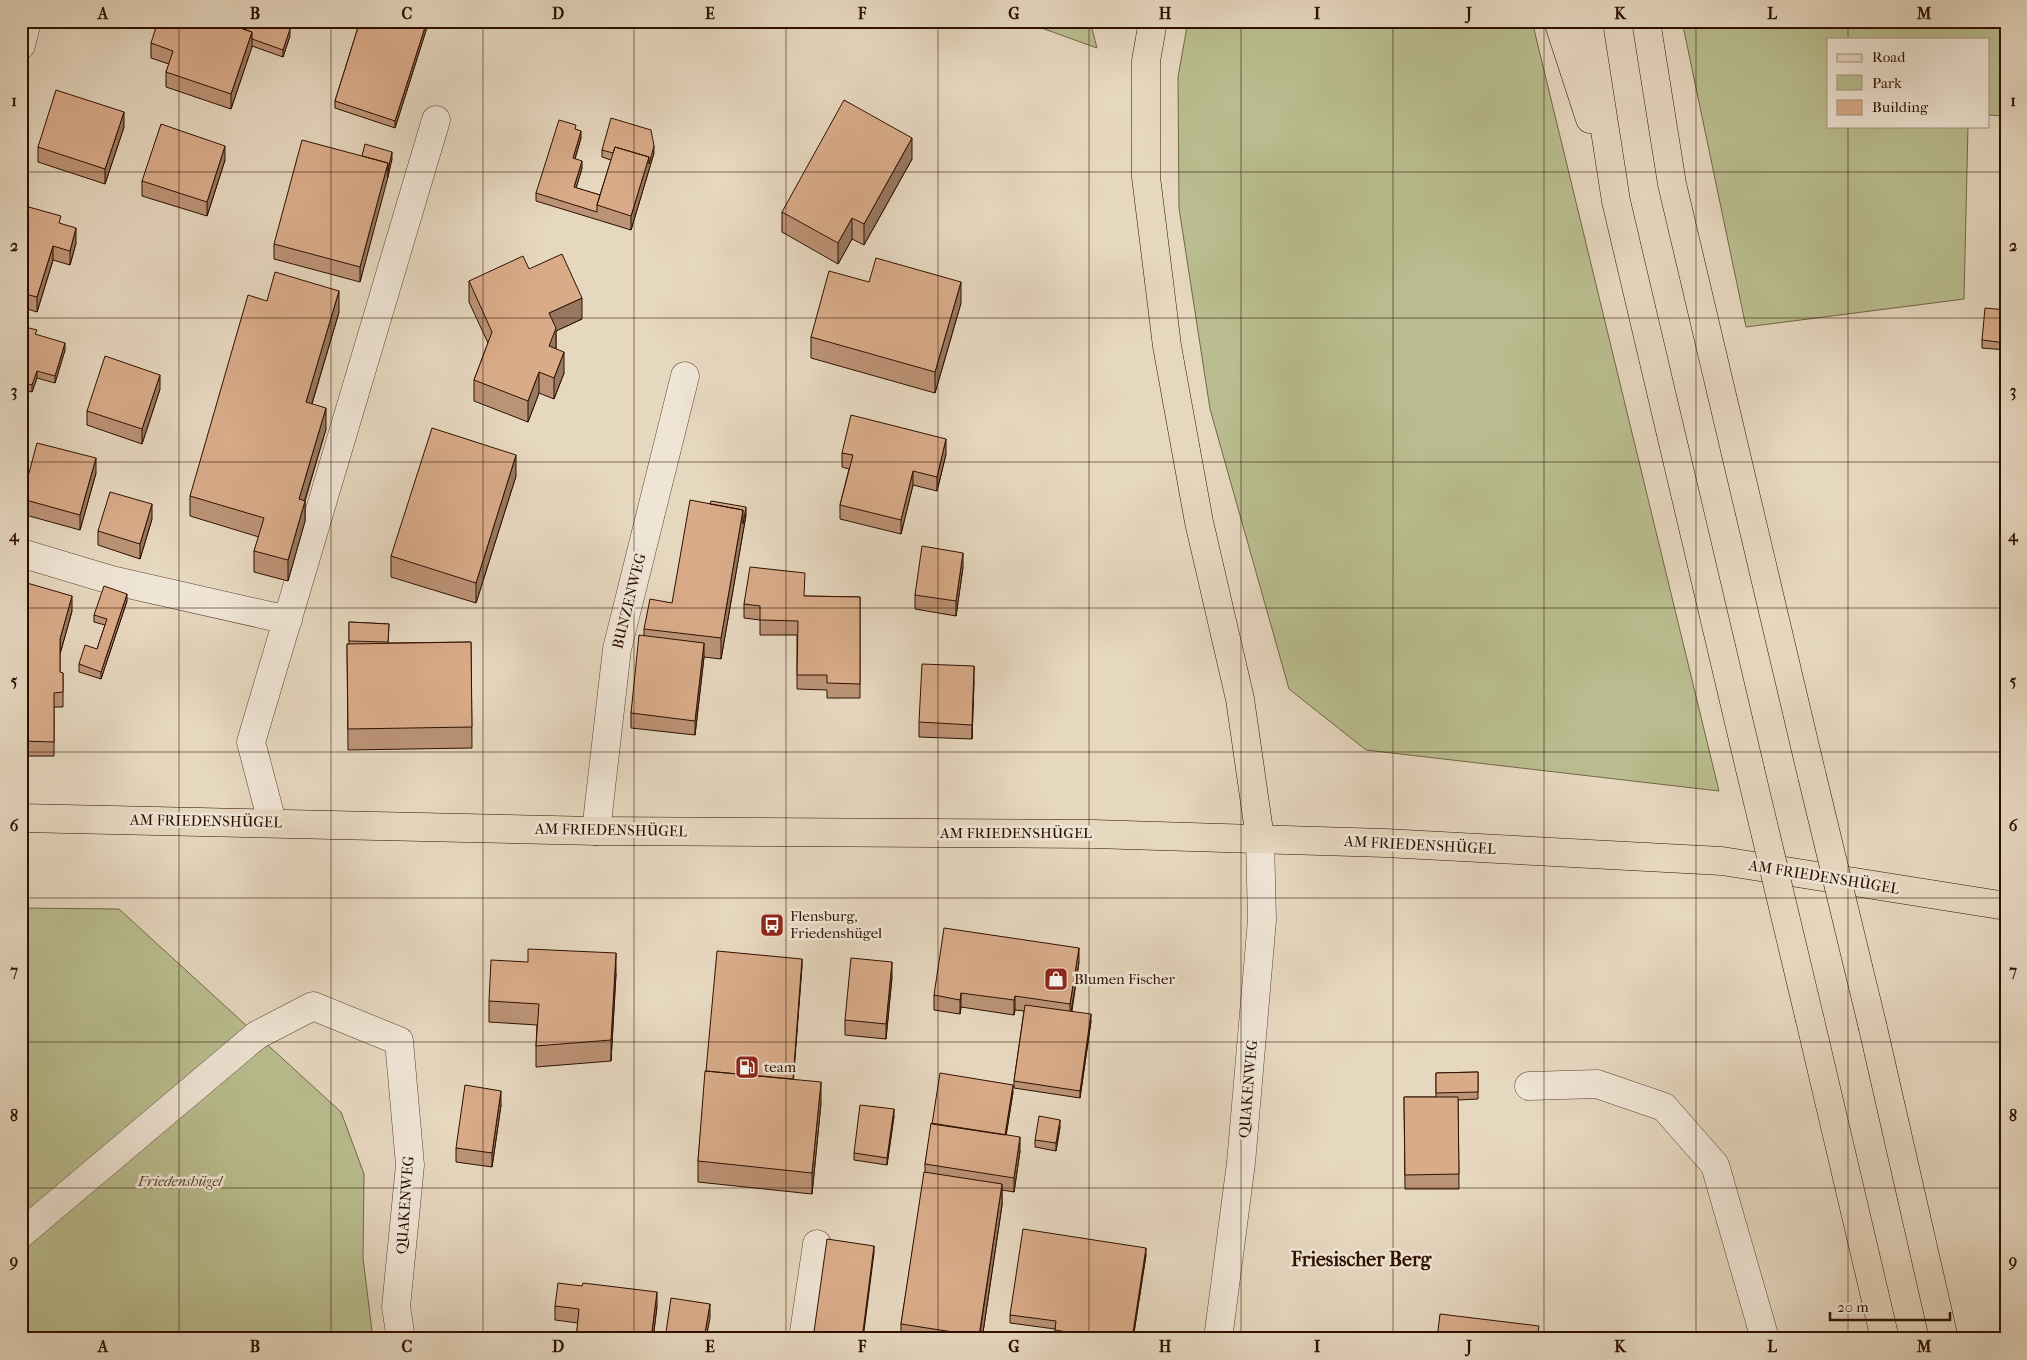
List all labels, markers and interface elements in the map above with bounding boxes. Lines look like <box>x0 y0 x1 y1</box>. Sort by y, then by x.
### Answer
text: A <box>97 4 109 23</box>
text: B <box>250 4 260 23</box>
text: C <box>402 4 413 23</box>
text: D <box>552 4 564 23</box>
text: E <box>705 4 715 23</box>
text: F <box>857 4 867 23</box>
text: G <box>1008 4 1020 23</box>
text: H <box>1159 4 1172 23</box>
text: I <box>1314 4 1321 23</box>
text: J <box>1464 4 1472 24</box>
text: K <box>1614 4 1627 23</box>
text: L <box>1767 4 1777 23</box>
text: M <box>1916 4 1932 23</box>
legend <box>1827 38 1990 128</box>
text: Road <box>1872 48 1906 66</box>
text: Park <box>1872 74 1902 92</box>
text: 1 <box>11 91 17 110</box>
text: 1 <box>2010 91 2016 110</box>
text: Building <box>1872 98 1929 116</box>
text: 2 <box>10 236 18 255</box>
text: 2 <box>2009 236 2017 255</box>
text: 3 <box>11 381 17 401</box>
text: 3 <box>2010 381 2016 401</box>
text: 4 <box>8 526 20 546</box>
text: 4 <box>2007 526 2019 546</box>
street label: BUNZENWEG <box>608 551 650 651</box>
text: 5 <box>11 671 18 690</box>
text: 5 <box>2010 671 2017 690</box>
street label: AM FRIEDENSHÜGEL <box>129 811 282 831</box>
text: 6 <box>10 816 19 835</box>
text: 6 <box>2009 816 2018 835</box>
street label: AM FRIEDENSHÜGEL <box>534 820 687 840</box>
street label: AM FRIEDENSHÜGEL <box>939 824 1092 842</box>
street label: AM FRIEDENSHÜGEL <box>1343 832 1496 858</box>
street label: AM FRIEDENSHÜGEL <box>1746 856 1901 898</box>
place label: Flensburg, Friedenshügel <box>790 907 882 942</box>
bus stop icon: Flensburg, Friedenshügel <box>759 912 785 938</box>
text: 7 <box>9 961 18 980</box>
text: 7 <box>2008 961 2017 980</box>
shop icon: Blumen Fischer <box>1043 966 1069 992</box>
place label: Blumen Fischer <box>1074 970 1175 988</box>
street label: QUAKENWEG <box>1235 1039 1261 1139</box>
fuel station icon: team <box>734 1054 760 1080</box>
place label: team <box>764 1058 797 1076</box>
text: 8 <box>10 1106 18 1125</box>
text: 8 <box>2009 1106 2017 1125</box>
street label: QUAKENWEG <box>393 1155 417 1255</box>
park label: Friedenshügel <box>137 1172 224 1190</box>
district label: Friesischer Berg <box>1290 1248 1432 1271</box>
text: 9 <box>9 1251 18 1271</box>
text: 9 <box>2008 1251 2017 1271</box>
scale bar <box>1830 1290 1950 1322</box>
text: 20 m <box>1837 1298 1869 1316</box>
text: A <box>97 1337 109 1356</box>
text: B <box>250 1337 260 1356</box>
text: C <box>402 1337 413 1356</box>
text: D <box>552 1337 564 1356</box>
text: E <box>705 1337 715 1356</box>
text: F <box>857 1337 867 1356</box>
text: G <box>1008 1337 1020 1356</box>
text: H <box>1159 1337 1172 1356</box>
text: I <box>1314 1337 1321 1356</box>
text: J <box>1464 1337 1472 1357</box>
text: K <box>1614 1337 1627 1356</box>
text: L <box>1767 1337 1777 1356</box>
text: M <box>1916 1337 1932 1356</box>

